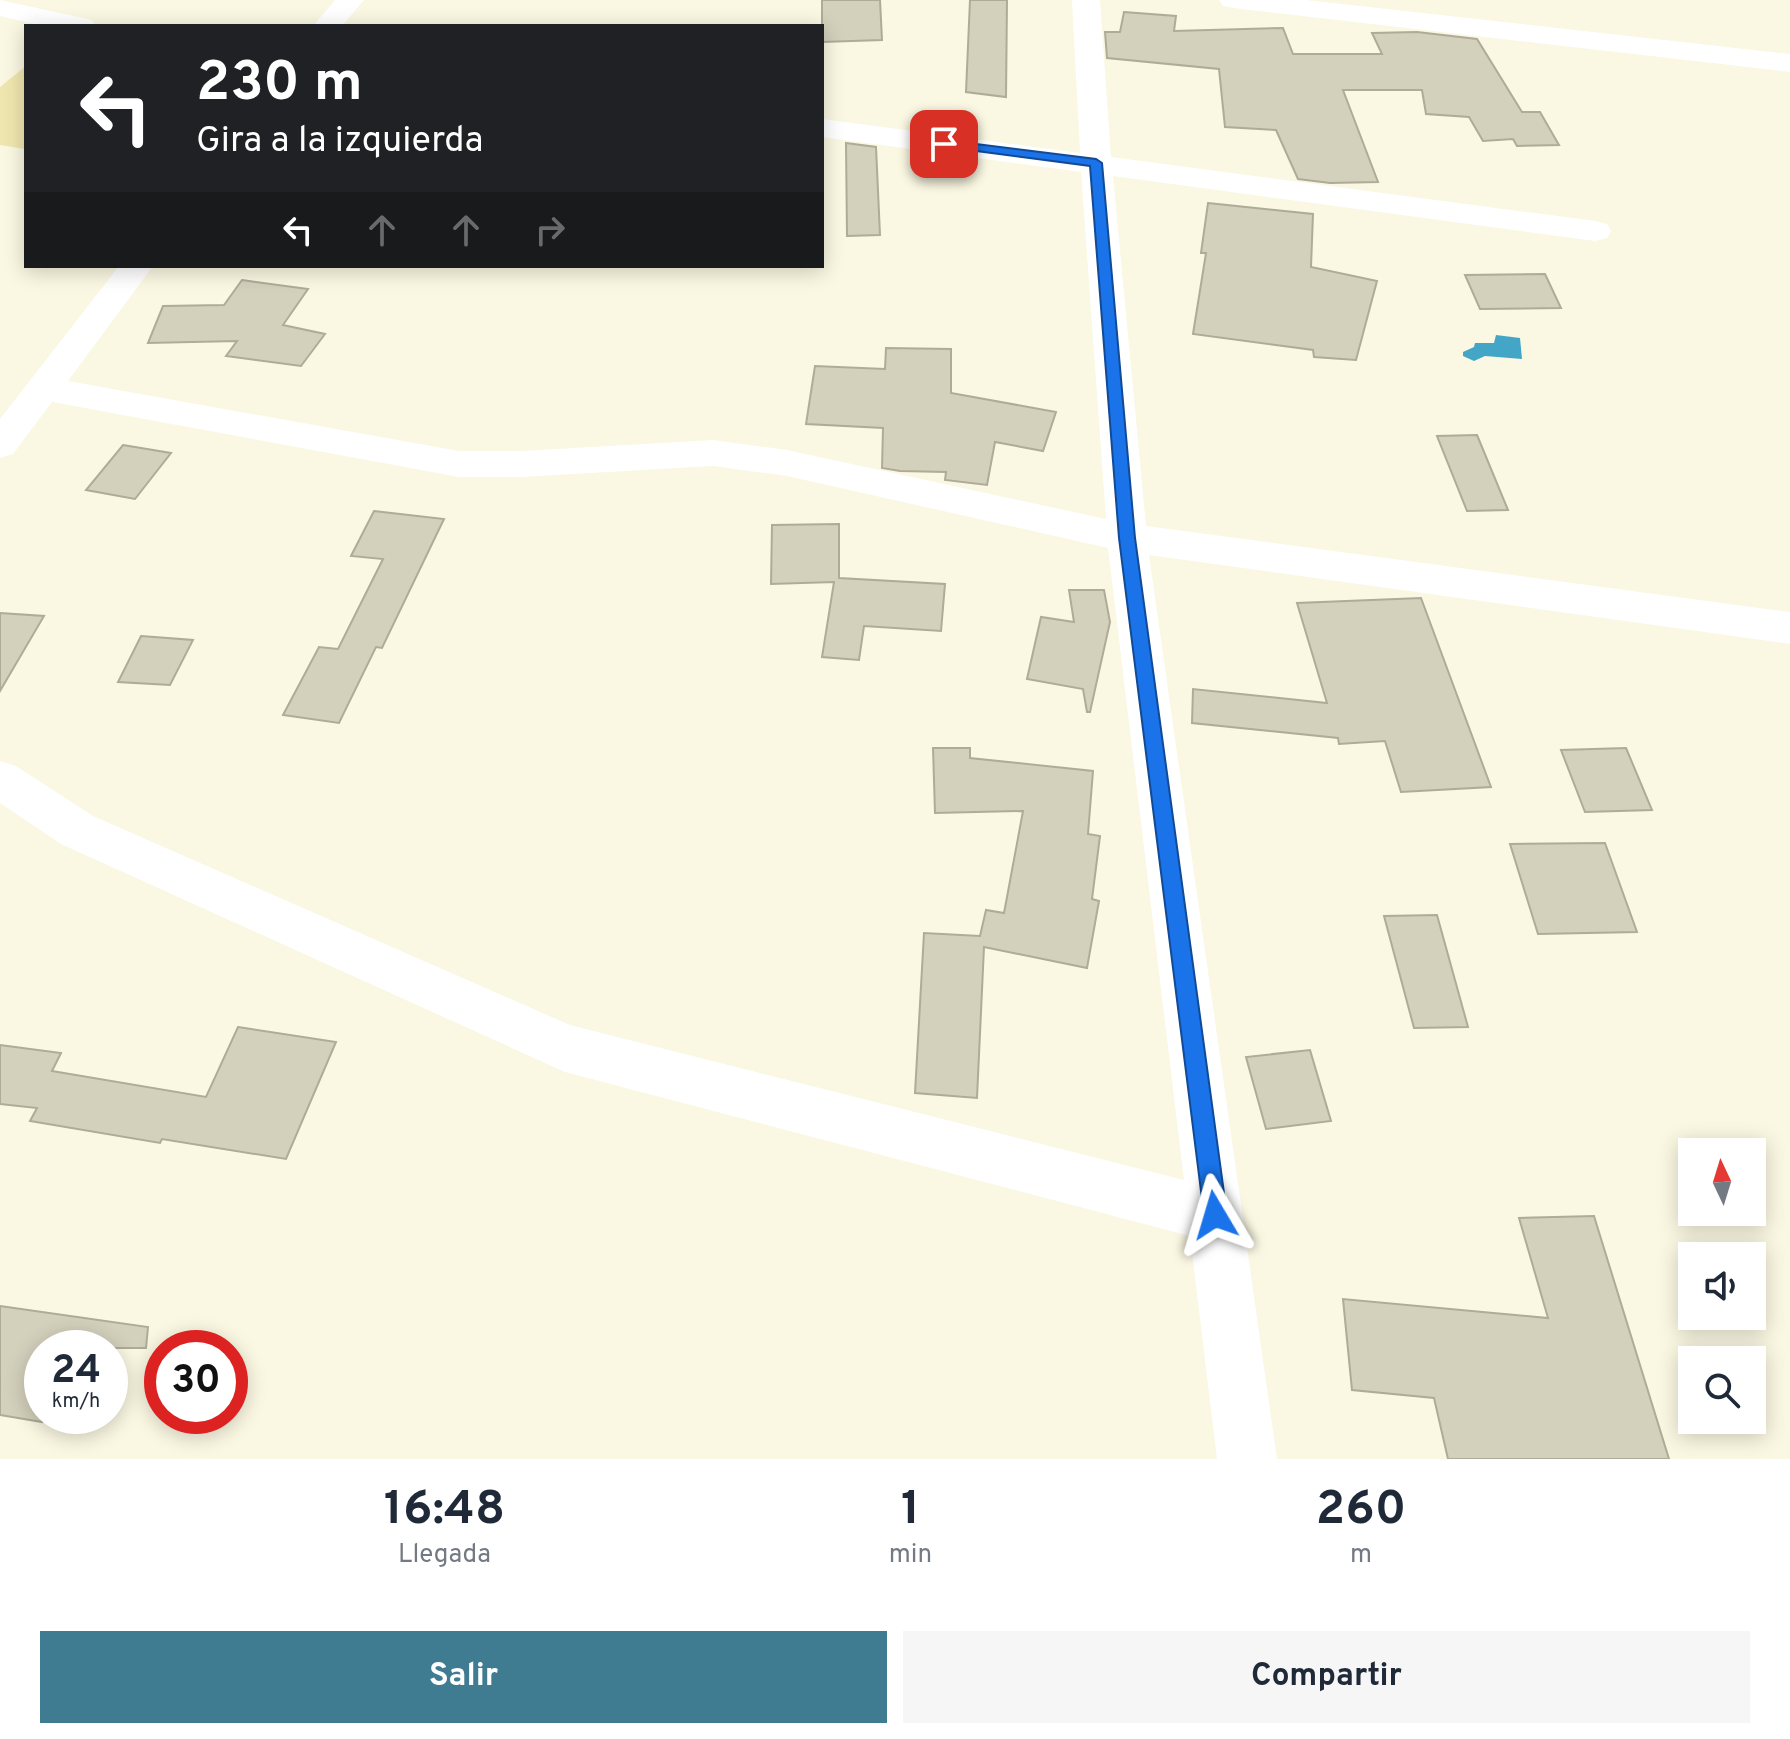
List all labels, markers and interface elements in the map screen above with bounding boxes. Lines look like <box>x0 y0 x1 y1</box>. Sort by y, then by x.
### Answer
text: 230 m <box>196 50 363 120</box>
icon: left <box>64 56 168 160</box>
pin <box>910 110 978 178</box>
text: Gira a la izquierda <box>196 119 483 165</box>
icon: arrive <box>922 122 966 166</box>
icon: left <box>276 208 320 252</box>
icon: ahead <box>360 208 404 252</box>
icon: ahead <box>444 208 488 252</box>
icon: right <box>528 208 572 252</box>
north arrow <box>1678 1138 1766 1226</box>
map controls <box>1678 1138 1766 1434</box>
position arrow <box>1173 1173 1257 1257</box>
button: sound <box>1678 1242 1766 1330</box>
speed limit sign: 30 <box>144 1330 248 1434</box>
button: search <box>1678 1346 1766 1434</box>
text: 24 <box>51 1347 101 1397</box>
text: km/h <box>52 1389 100 1415</box>
text: 16:48 <box>384 1481 505 1541</box>
text: 1 <box>901 1481 920 1541</box>
text: 260 <box>1316 1481 1406 1541</box>
text: Llegada <box>398 1539 491 1572</box>
text: min <box>889 1539 932 1572</box>
text: m <box>1350 1539 1372 1572</box>
button: Salir <box>40 1631 887 1723</box>
button: Compartir <box>903 1631 1750 1723</box>

